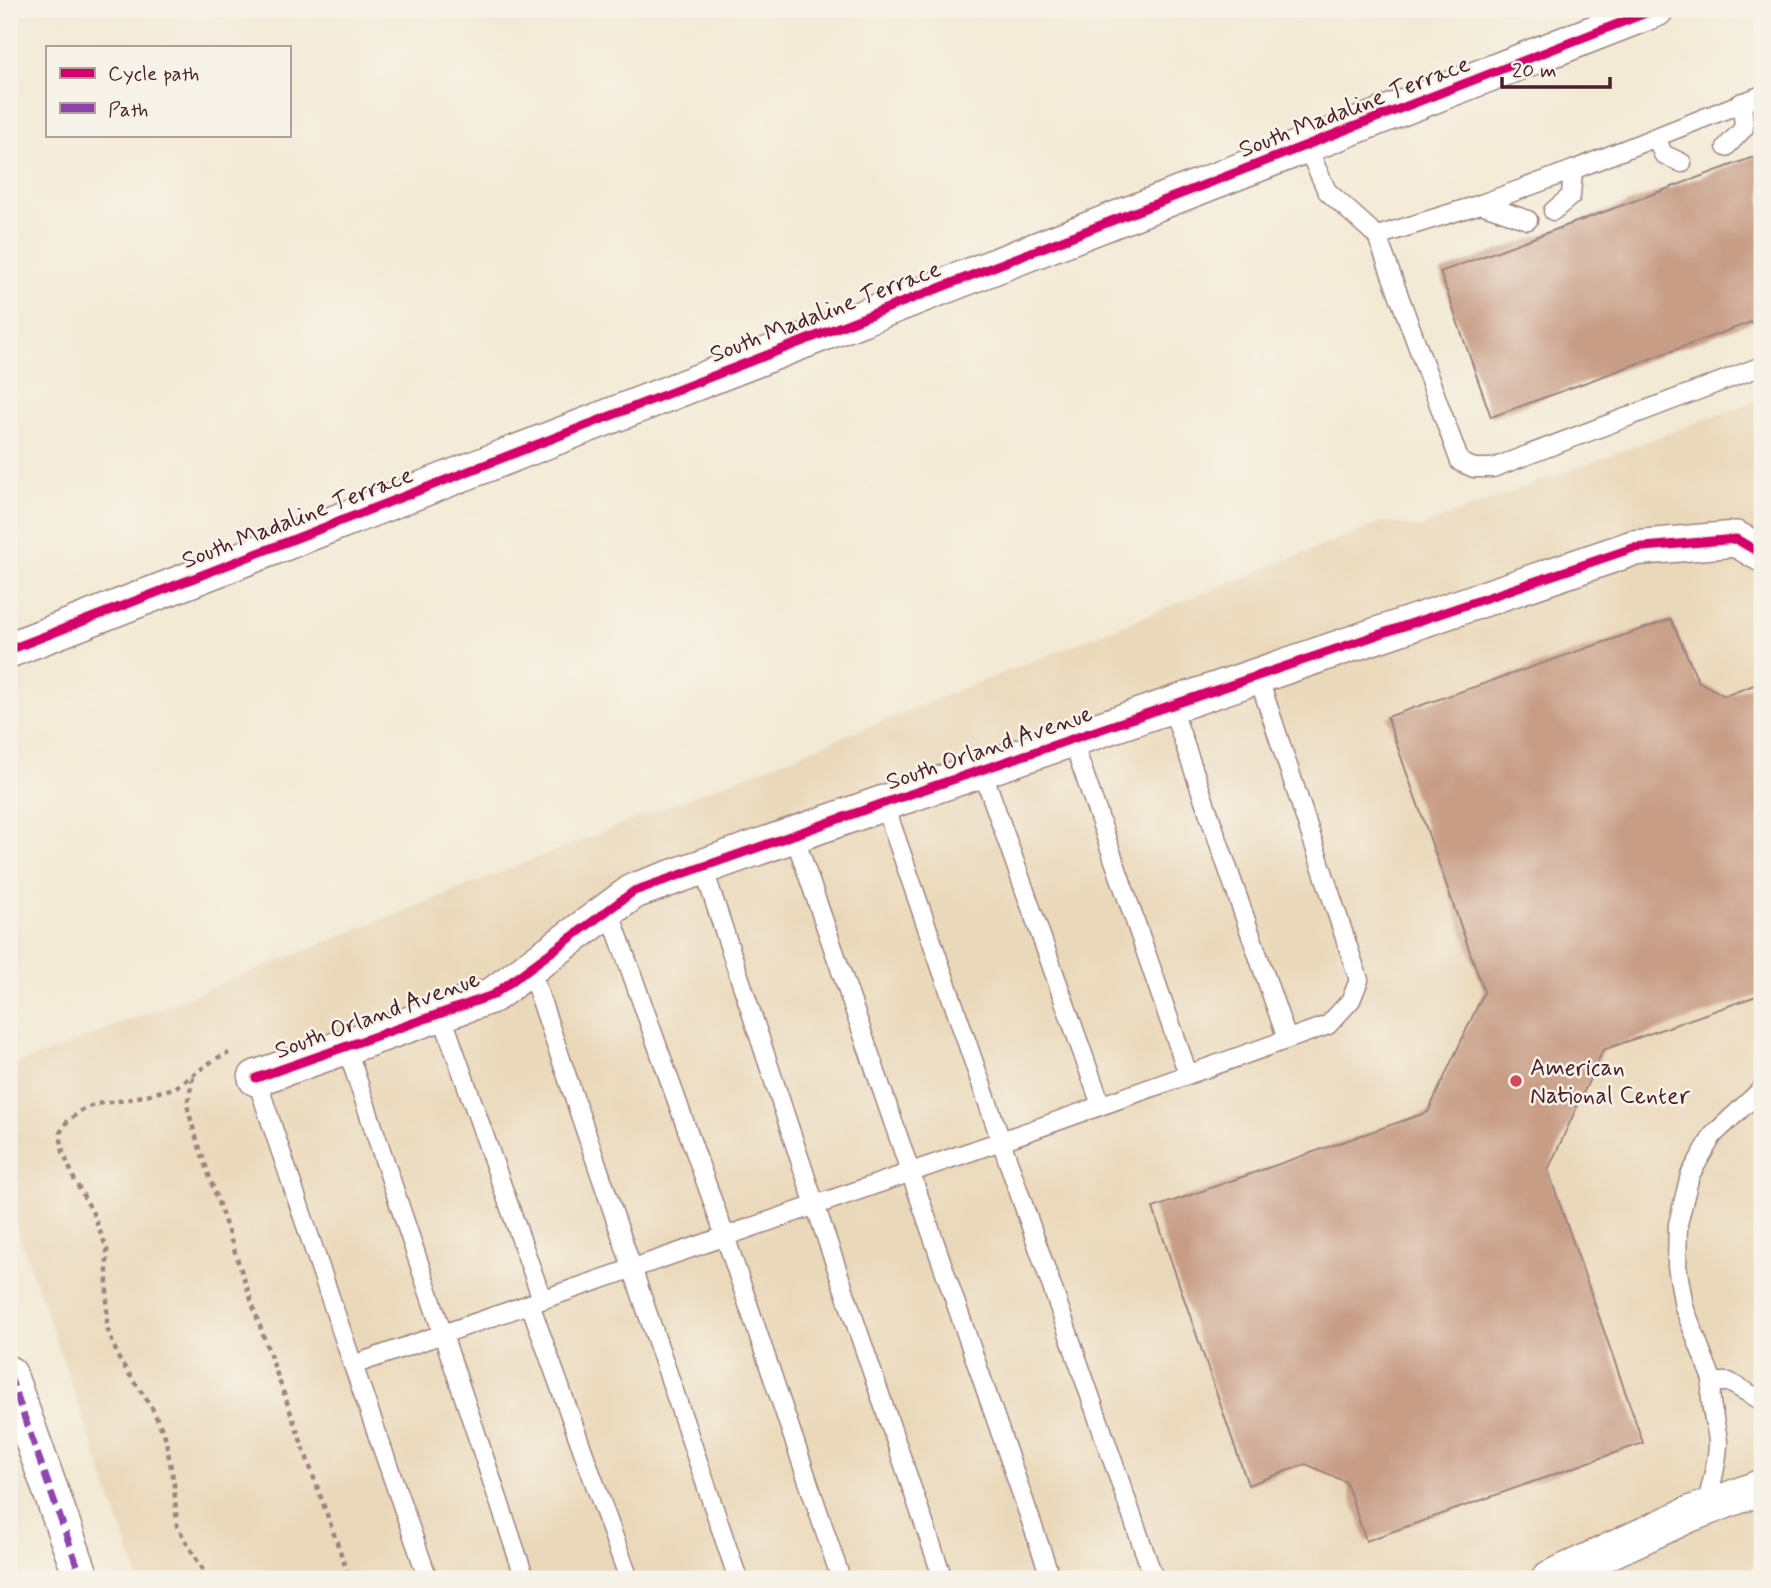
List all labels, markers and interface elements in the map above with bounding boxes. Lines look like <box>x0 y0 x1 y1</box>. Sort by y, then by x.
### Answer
legend <box>46 46 290 136</box>
scale bar <box>1502 46 1610 90</box>
street label: South Madaline Terrace <box>1235 49 1475 166</box>
text: 20 m <box>1512 57 1557 85</box>
text: Cycle path <box>108 60 199 88</box>
text: Path <box>108 96 148 124</box>
street label: South Madaline Terrace <box>706 254 946 371</box>
street label: South Madaline Terrace <box>178 460 418 577</box>
street label: South Orland Avenue <box>882 699 1097 798</box>
street label: South Orland Avenue <box>271 964 484 1067</box>
place label: American National Center <box>1530 1053 1691 1112</box>
marker: American National Center <box>1508 1073 1524 1089</box>

